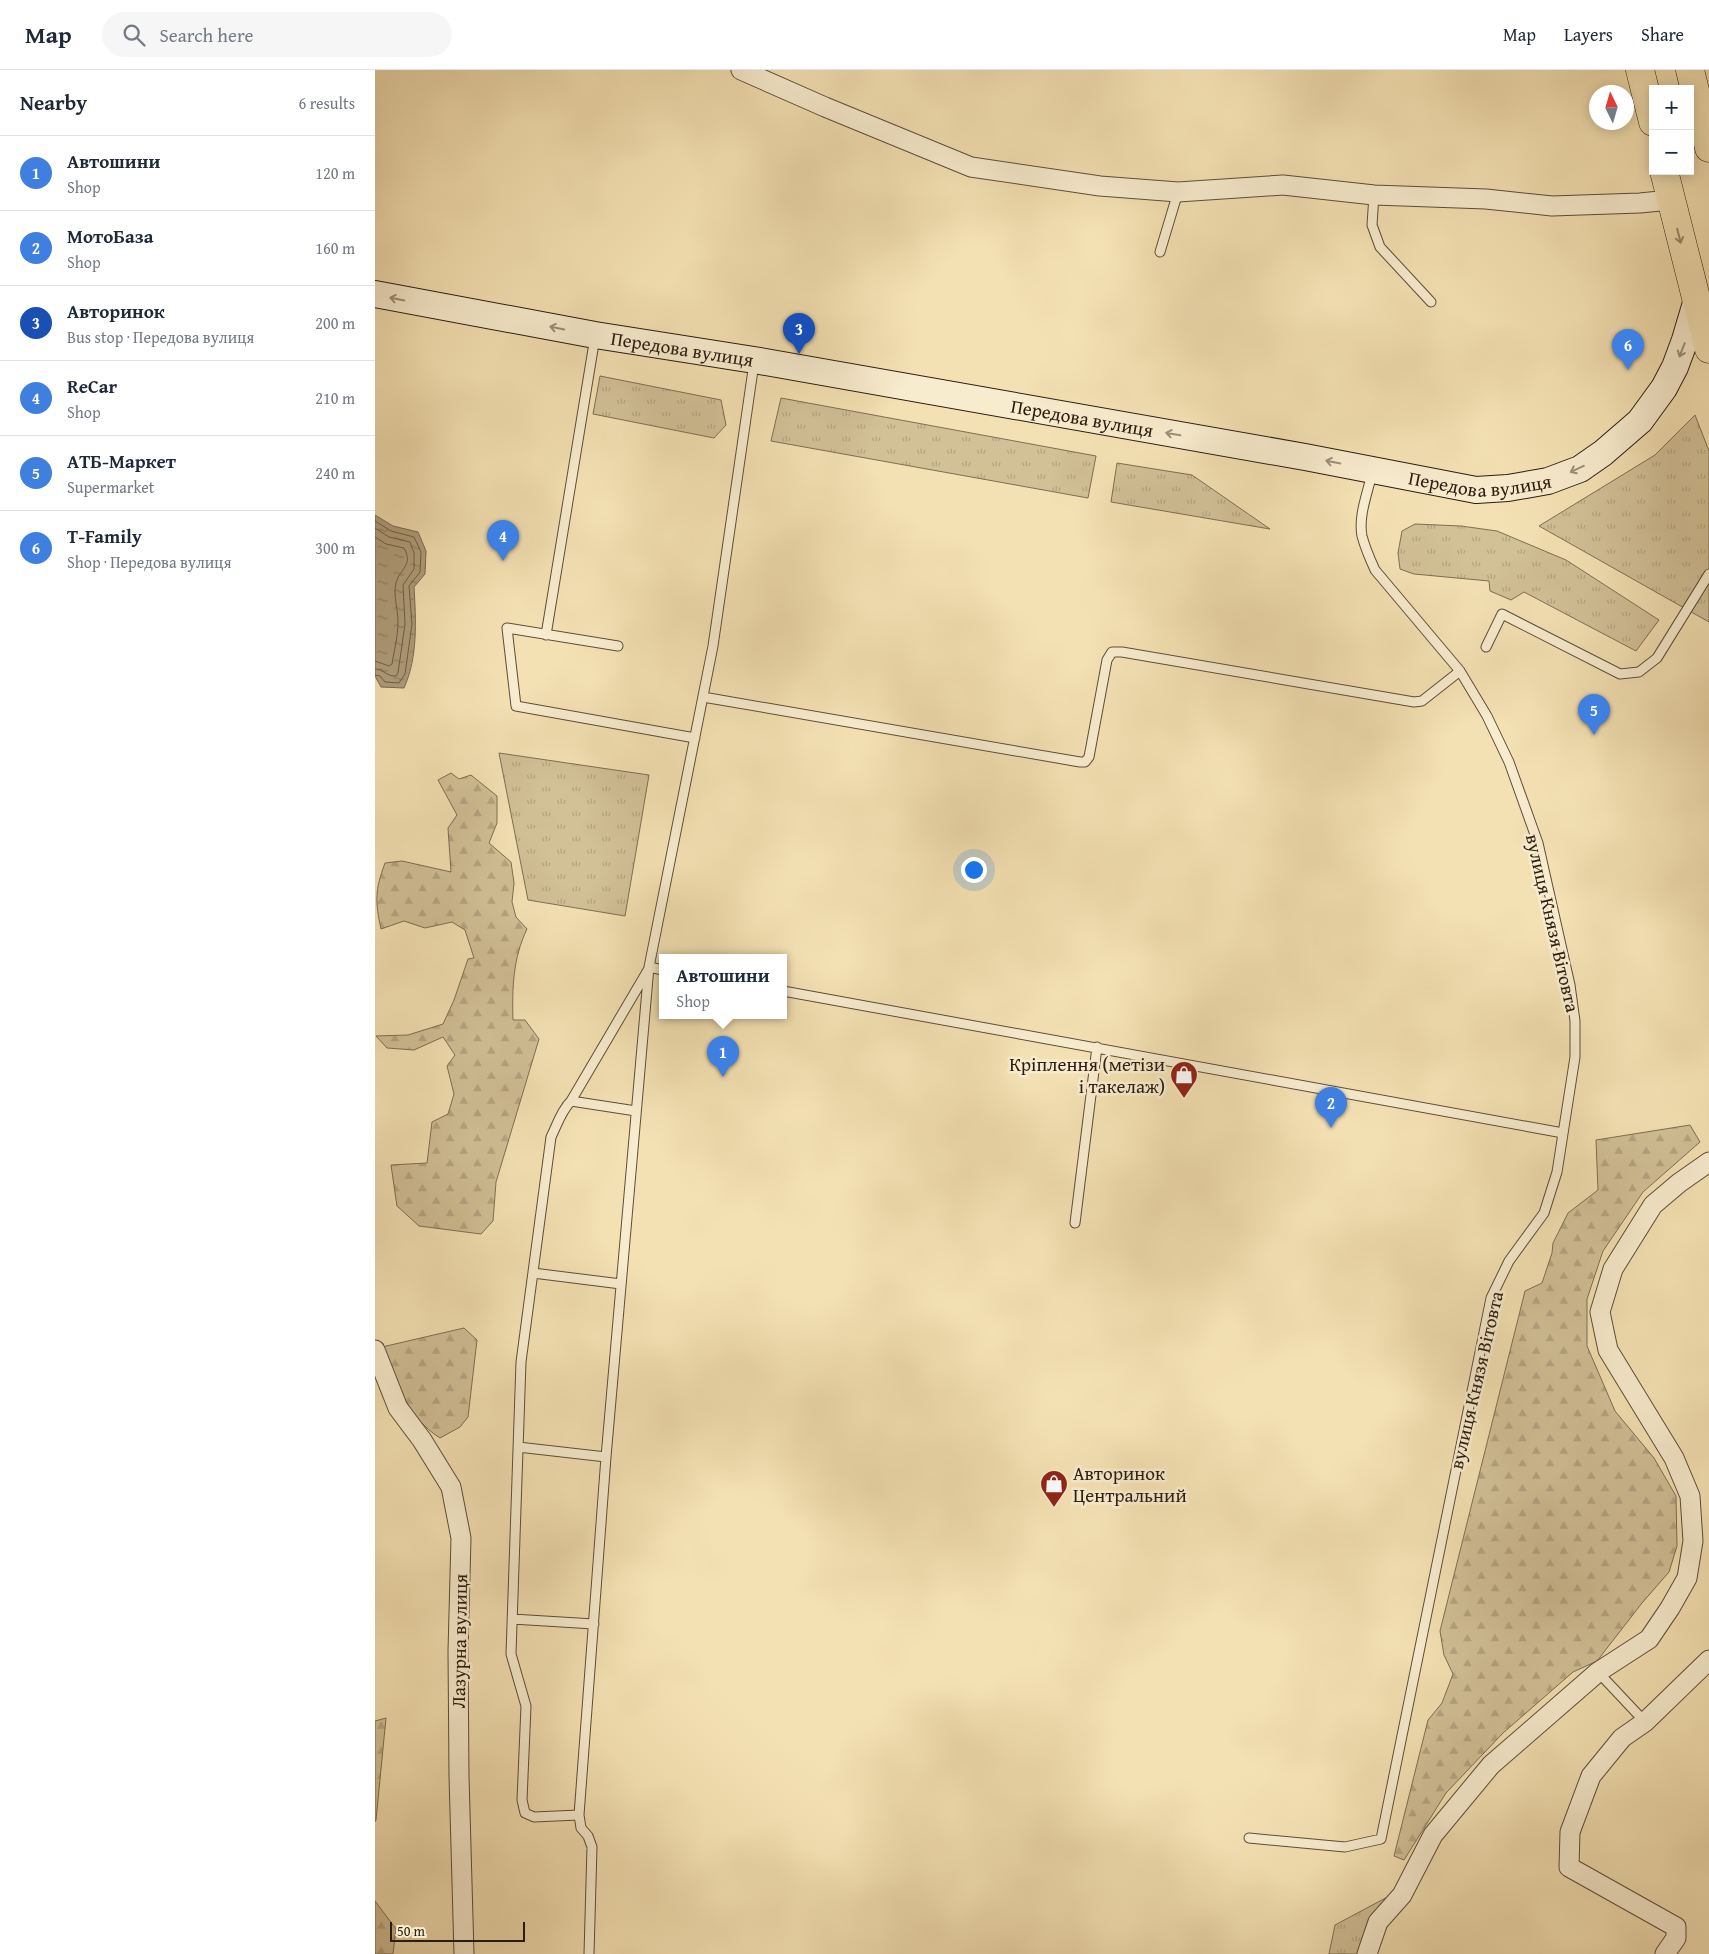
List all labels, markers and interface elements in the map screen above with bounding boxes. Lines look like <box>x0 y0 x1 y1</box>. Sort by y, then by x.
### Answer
search box <box>102 12 452 57</box>
text: Map <box>25 17 72 52</box>
icon: search <box>120 21 148 49</box>
text: Search here <box>160 21 253 49</box>
text: Map <box>1503 21 1536 48</box>
text: Layers <box>1564 21 1613 48</box>
text: Share <box>1641 21 1684 48</box>
north arrow <box>1589 85 1634 130</box>
map controls <box>1649 85 1694 175</box>
button: + <box>1649 85 1694 130</box>
text: Nearby <box>20 87 87 118</box>
text: 6 results <box>298 91 355 115</box>
button: − <box>1649 130 1694 175</box>
text: Автошини <box>67 147 160 175</box>
text: 1 <box>32 161 40 185</box>
text: 120 m <box>315 161 355 185</box>
text: Shop <box>67 175 101 199</box>
text: МотоБаза <box>67 222 154 250</box>
one-way arrow <box>1675 227 1684 243</box>
text: 2 <box>32 236 40 260</box>
text: 160 m <box>315 236 355 260</box>
text: Shop <box>67 250 101 274</box>
one-way arrow <box>389 293 405 303</box>
text: Авторинок <box>67 297 165 325</box>
text: 3 <box>32 311 40 335</box>
text: 200 m <box>315 311 355 335</box>
pin: 3 <box>783 313 815 354</box>
one-way arrow <box>549 323 565 333</box>
street label: Передова вулиця <box>609 324 756 374</box>
text: Bus stop · Передова вулиця <box>67 325 254 349</box>
pin: 6 <box>1612 329 1644 370</box>
one-way arrow <box>1676 342 1685 357</box>
text: ReCar <box>67 372 117 400</box>
text: 4 <box>32 386 40 410</box>
text: 210 m <box>315 386 355 410</box>
street label: Передова вулиця <box>1009 392 1156 444</box>
text: Shop <box>67 400 101 424</box>
one-way arrow <box>1165 428 1181 438</box>
text: АТБ-Маркет <box>67 447 176 475</box>
one-way arrow <box>1325 457 1341 467</box>
text: 5 <box>32 461 40 485</box>
text: 240 m <box>315 461 355 485</box>
street label: Передова вулиця <box>1406 463 1554 504</box>
one-way arrow <box>1570 465 1585 474</box>
text: Supermarket <box>67 475 154 499</box>
pin: 4 <box>487 520 519 561</box>
text: T-Family <box>67 522 142 550</box>
text: 6 <box>32 536 40 560</box>
text: 300 m <box>315 536 355 560</box>
text: Shop · Передова вулиця <box>67 550 232 574</box>
pin: 5 <box>1578 694 1610 735</box>
street label: вулиця Князя Вітовта <box>1519 831 1587 1015</box>
your location <box>961 857 987 883</box>
popup <box>659 954 787 1019</box>
text: Автошини <box>676 961 770 989</box>
text: Shop <box>676 989 710 1013</box>
pin: 1 <box>707 1036 739 1077</box>
place label: Кріплення (метізи і такелаж) <box>1009 1050 1165 1100</box>
shop icon: Кріплення (метізи і такелаж) <box>1169 1060 1199 1099</box>
pin: 2 <box>1315 1087 1347 1128</box>
street label: вулиця Князя Вітовта <box>1442 1288 1510 1472</box>
place label: Авторинок Центральний <box>1073 1459 1187 1509</box>
shop icon: Авторинок Центральний <box>1039 1469 1069 1508</box>
street label: Лазурна вулиця <box>444 1573 474 1709</box>
scale bar <box>390 1919 525 1942</box>
text: 50 m <box>397 1921 425 1941</box>

